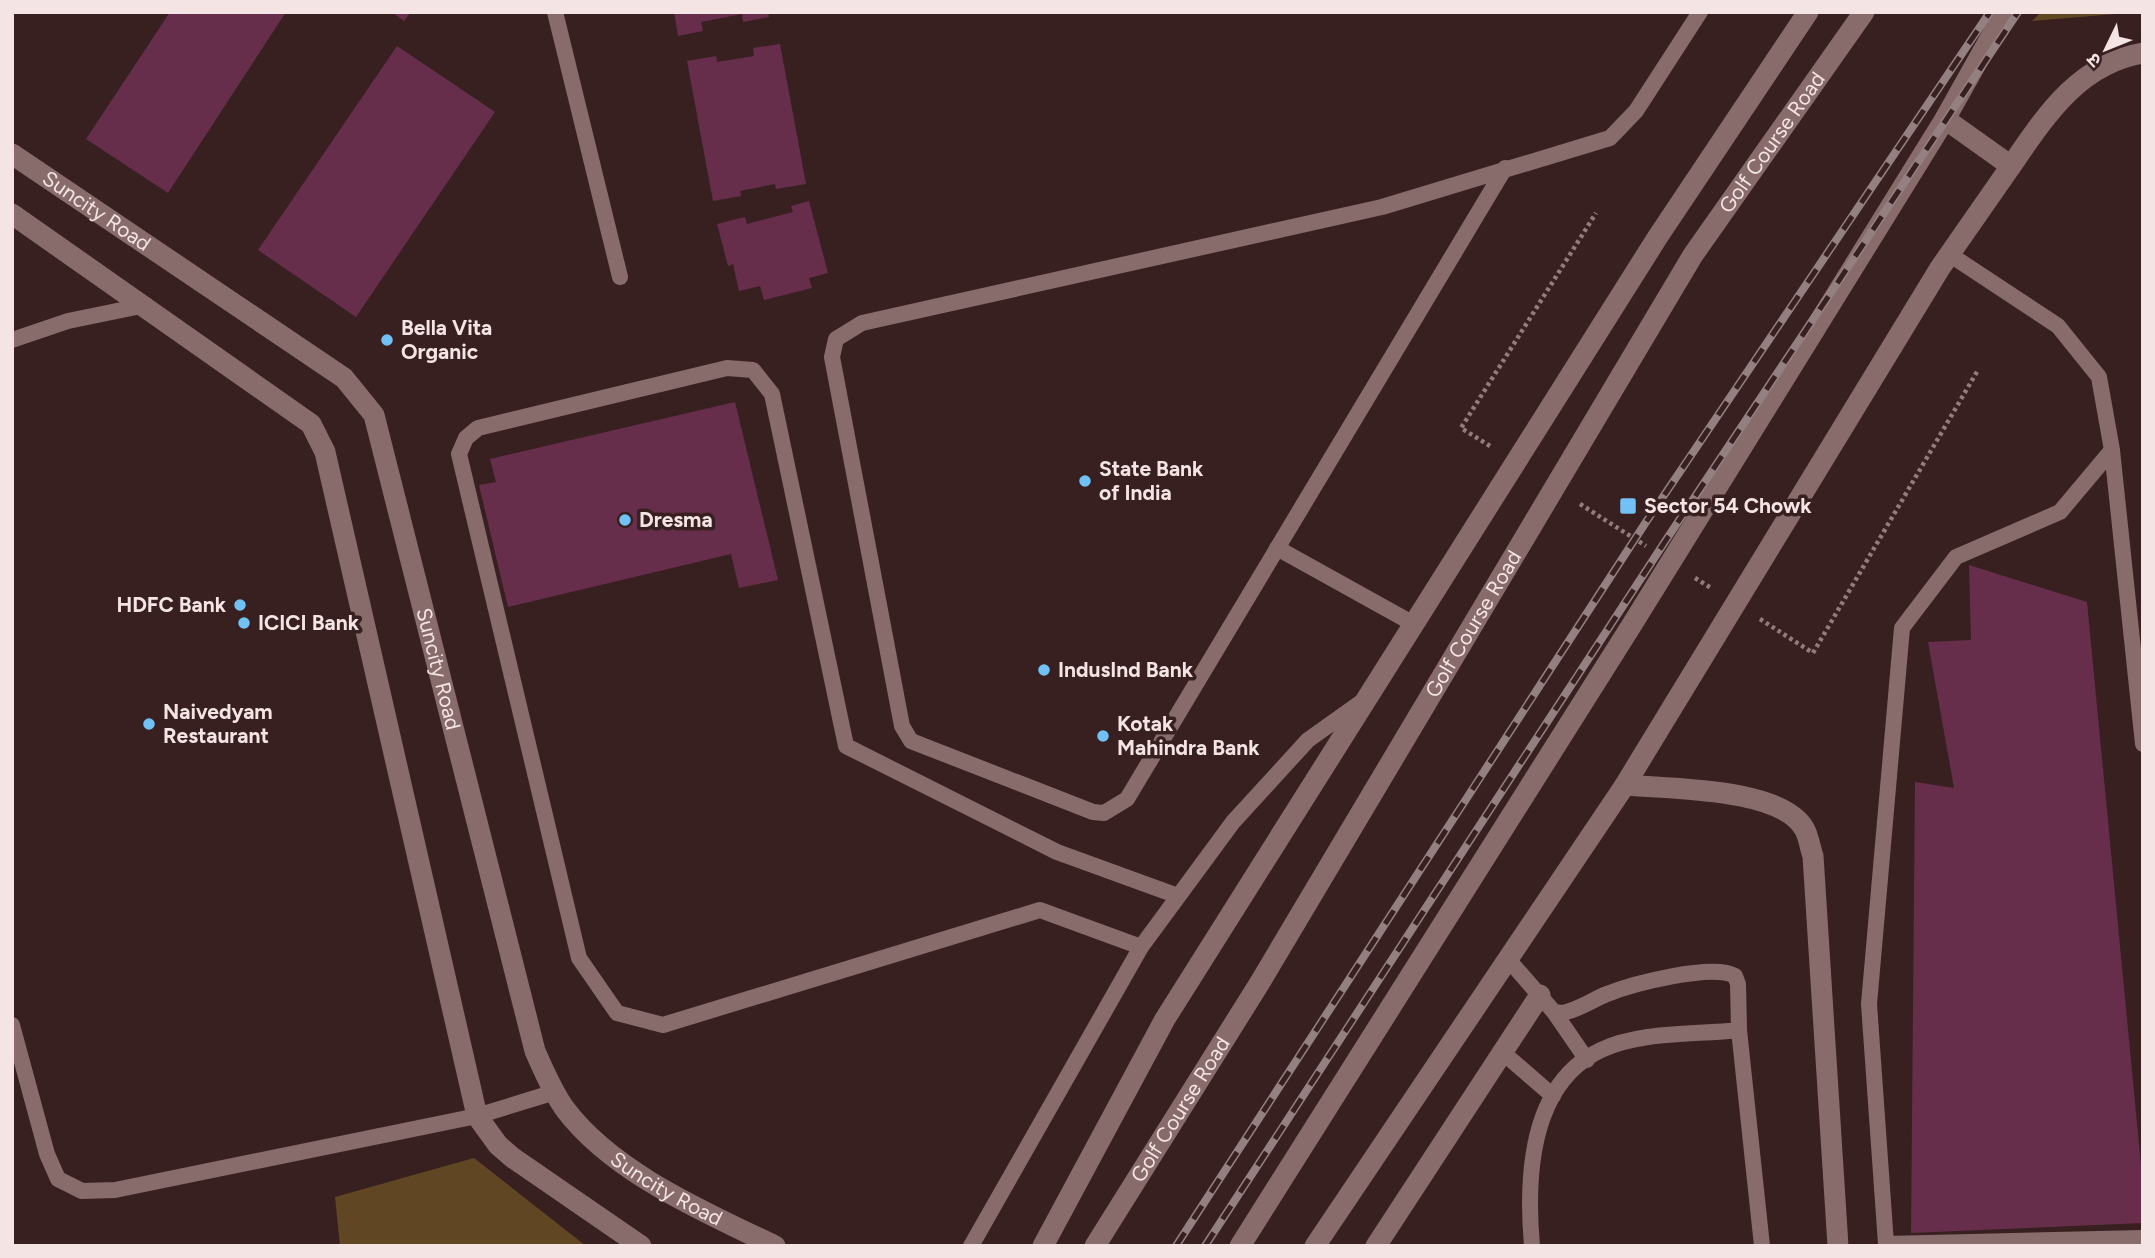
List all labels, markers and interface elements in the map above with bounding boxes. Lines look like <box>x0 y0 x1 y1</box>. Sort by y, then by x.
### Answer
north arrow <box>2071 14 2141 84</box>
text: उ <box>2081 48 2106 72</box>
street label: Golf Course Road <box>1714 67 1830 218</box>
street label: Suncity Road <box>38 165 156 256</box>
place label: Bella Vita Organic <box>401 315 492 364</box>
marker: Bella Vita Organic <box>379 332 395 348</box>
place label: State Bank of India <box>1099 456 1204 505</box>
marker: State Bank of India <box>1077 473 1093 489</box>
place label: Sector 54 Chowk <box>1644 493 1812 518</box>
marker: Sector 54 Chowk <box>1618 496 1638 516</box>
place label: Dresma <box>639 507 713 532</box>
marker: Dresma <box>617 512 633 528</box>
street label: Golf Course Road <box>1419 546 1526 702</box>
place label: HDFC Bank <box>116 592 227 617</box>
marker: HDFC Bank <box>232 597 248 613</box>
street label: Suncity Road <box>411 605 466 732</box>
place label: ICICI Bank <box>258 610 360 635</box>
marker: ICICI Bank <box>236 615 252 631</box>
place label: IndusInd Bank <box>1058 657 1194 682</box>
marker: IndusInd Bank <box>1036 662 1052 678</box>
place label: Naivedyam Restaurant <box>163 699 273 748</box>
place label: Kotak Mahindra Bank <box>1117 711 1260 760</box>
marker: Naivedyam Restaurant <box>141 716 157 732</box>
marker: Kotak Mahindra Bank <box>1095 728 1111 744</box>
street label: Golf Course Road <box>1125 1032 1235 1187</box>
street label: Suncity Road <box>606 1146 727 1231</box>

